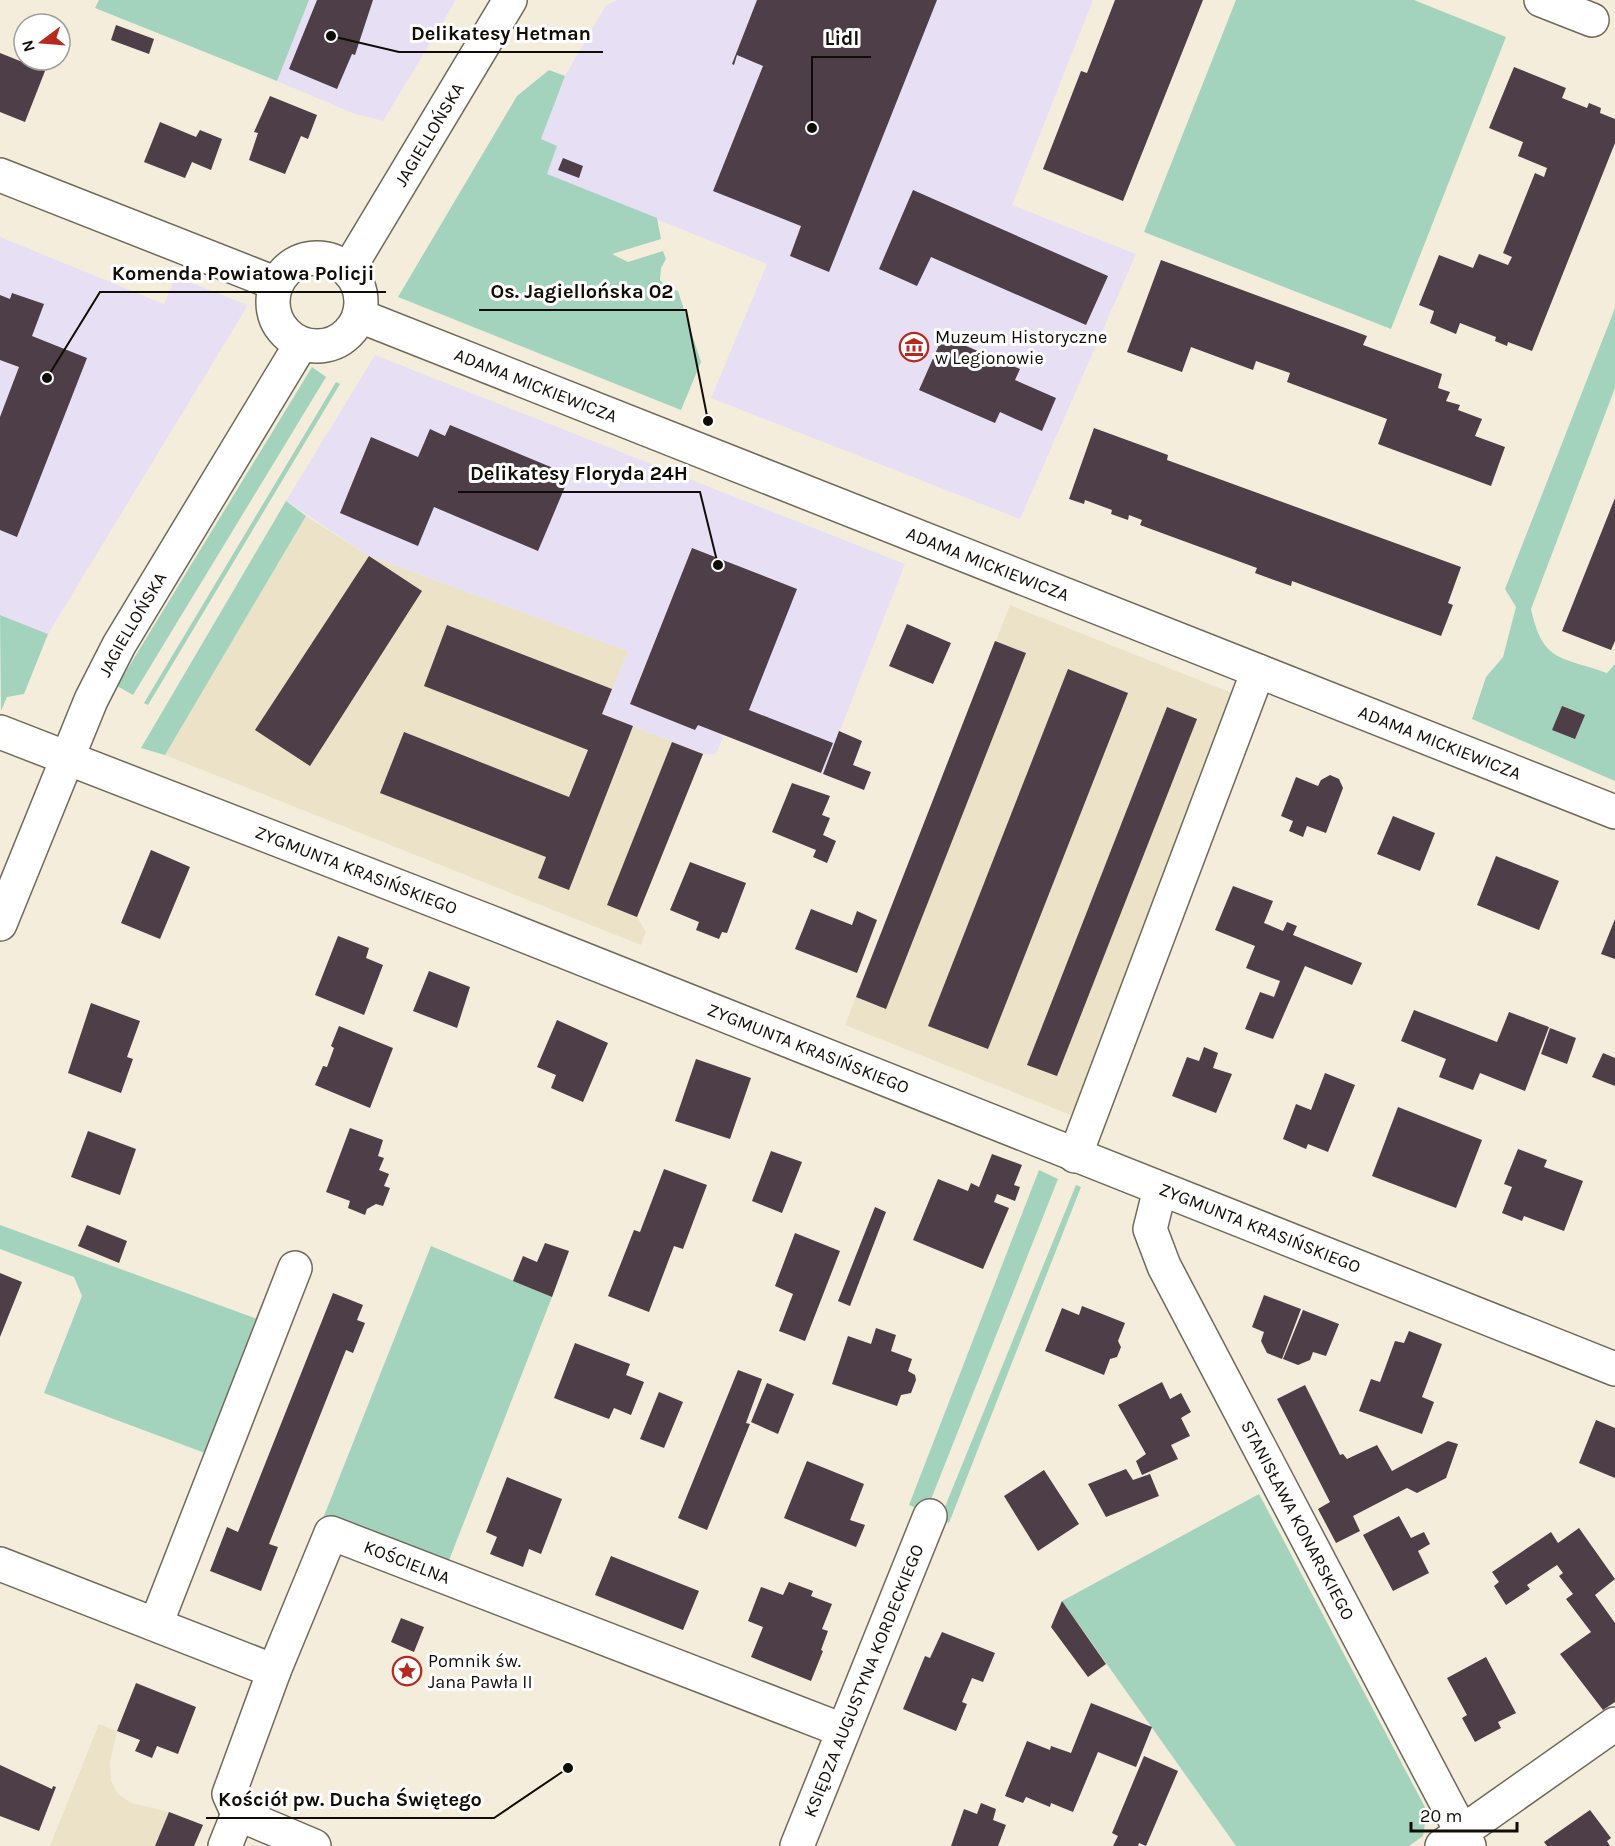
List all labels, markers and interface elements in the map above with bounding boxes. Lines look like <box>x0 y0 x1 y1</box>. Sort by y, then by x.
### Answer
north arrow <box>12 12 72 72</box>
callout: Delikatesy Hetman <box>399 14 603 52</box>
callout: Lidl <box>812 19 871 57</box>
text: Delikatesy Hetman <box>411 22 591 45</box>
text: Lidl <box>825 27 859 50</box>
text: N <box>17 38 39 54</box>
street label: JAGIELLOŃSKA <box>390 79 469 190</box>
callout: Komenda Powiatowa Policji <box>100 254 386 292</box>
text: Komenda Powiatowa Policji <box>112 262 374 285</box>
callout: Os. Jagiellońska 02 <box>479 272 686 310</box>
text: Os. Jagiellońska 02 <box>491 280 673 303</box>
place label: Muzeum Historyczne w Legionowie <box>935 326 1107 369</box>
museum icon: Muzeum Historyczne w Legionowie <box>898 331 930 363</box>
street label: ADAMA MICKIEWICZA <box>451 343 620 428</box>
callout: Delikatesy Floryda 24H <box>458 454 700 492</box>
text: Delikatesy Floryda 24H <box>470 462 688 485</box>
street label: ADAMA MICKIEWICZA <box>903 522 1072 606</box>
street label: JAGIELLOŃSKA <box>94 568 171 680</box>
street label: ADAMA MICKIEWICZA <box>1355 701 1524 785</box>
street label: ZYGMUNTA KRASIŃSKIEGO <box>252 821 460 919</box>
street label: ZYGMUNTA KRASIŃSKIEGO <box>704 999 912 1098</box>
street label: ZYGMUNTA KRASIŃSKIEGO <box>1156 1178 1364 1278</box>
street label: STANISŁAWA KONARSKIEGO <box>1236 1417 1359 1624</box>
street label: KOŚCIELNA <box>361 1536 453 1589</box>
street label: KSIĘDZA AUGUSTYNA KORDECKIEGO <box>799 1541 928 1821</box>
place label: Pomnik św. Jana Pawła II <box>428 1650 532 1693</box>
place icon: Pomnik św. Jana Pawła II <box>391 1655 423 1687</box>
callout: Kościół pw. Ducha Świętego <box>206 1780 494 1818</box>
text: Kościół pw. Ducha Świętego <box>218 1787 482 1811</box>
scale bar <box>1411 1795 1518 1833</box>
text: 20 m <box>1420 1805 1462 1827</box>

